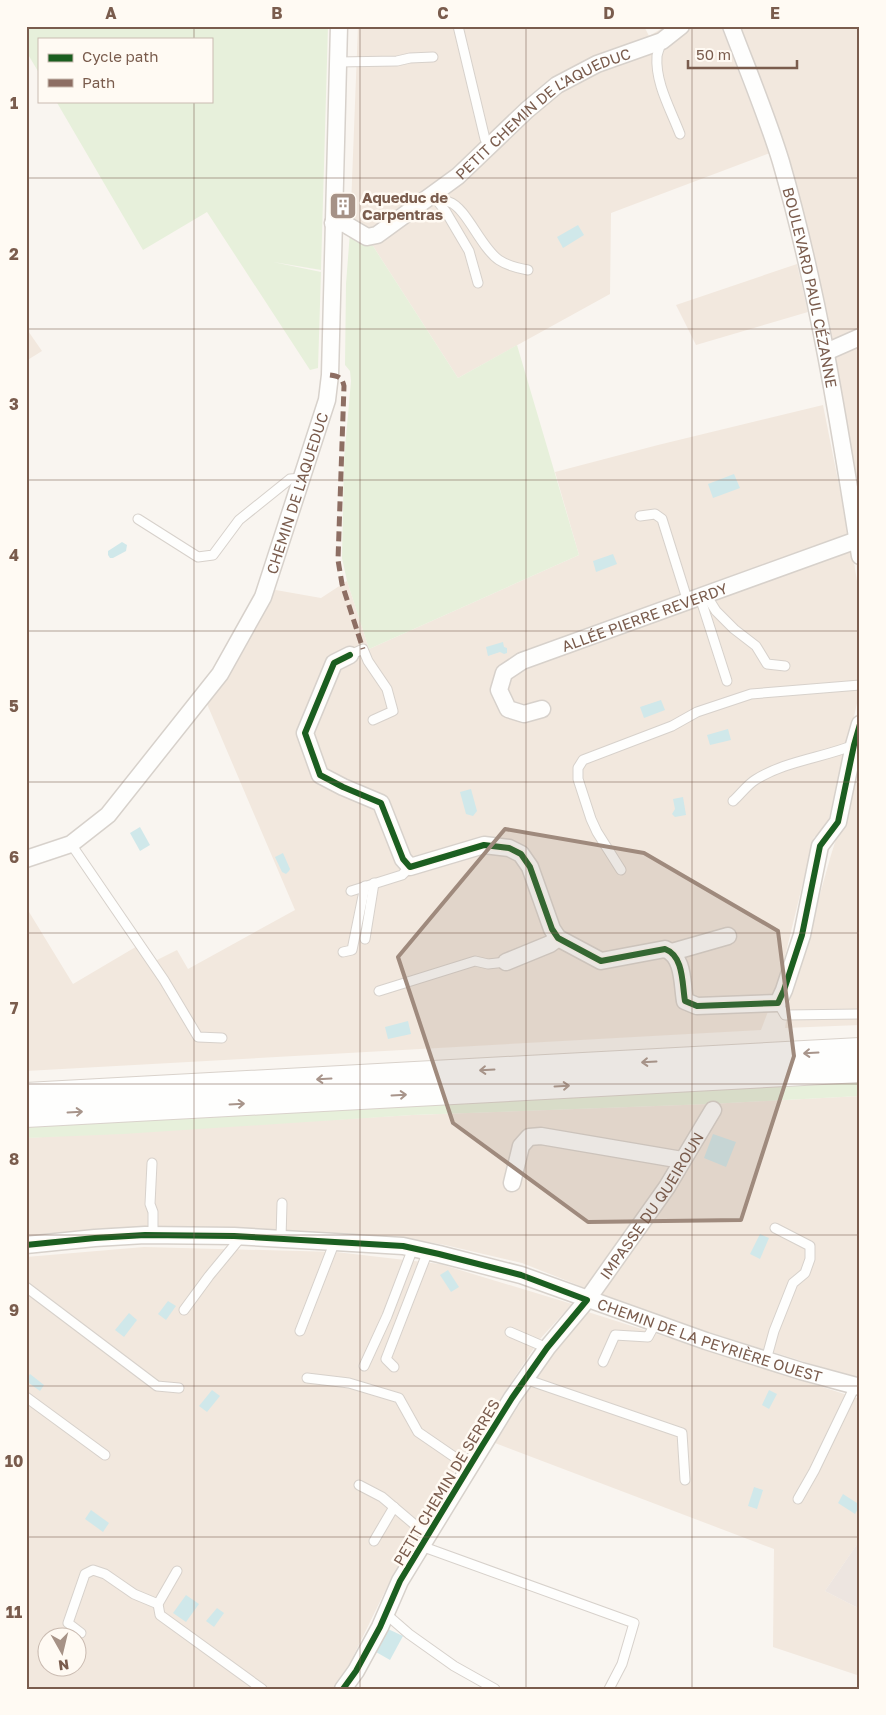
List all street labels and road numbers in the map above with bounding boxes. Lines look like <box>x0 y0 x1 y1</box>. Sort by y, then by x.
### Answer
street label: PETIT CHEMIN DE L'AQUEDUC <box>451 44 633 183</box>
street label: BOULEVARD PAUL CÉZANNE <box>779 185 841 389</box>
street label: CHEMIN DE L'AQUEDUC <box>262 410 331 576</box>
street label: ALLÉE PIERRE REVERDY <box>559 578 730 655</box>
street label: IMPASSE DU QUEIROUN <box>596 1129 707 1282</box>
street label: CHEMIN DE LA PEYRIÈRE OUEST <box>595 1294 824 1385</box>
street label: PETIT CHEMIN DE SERRES <box>389 1396 503 1568</box>

